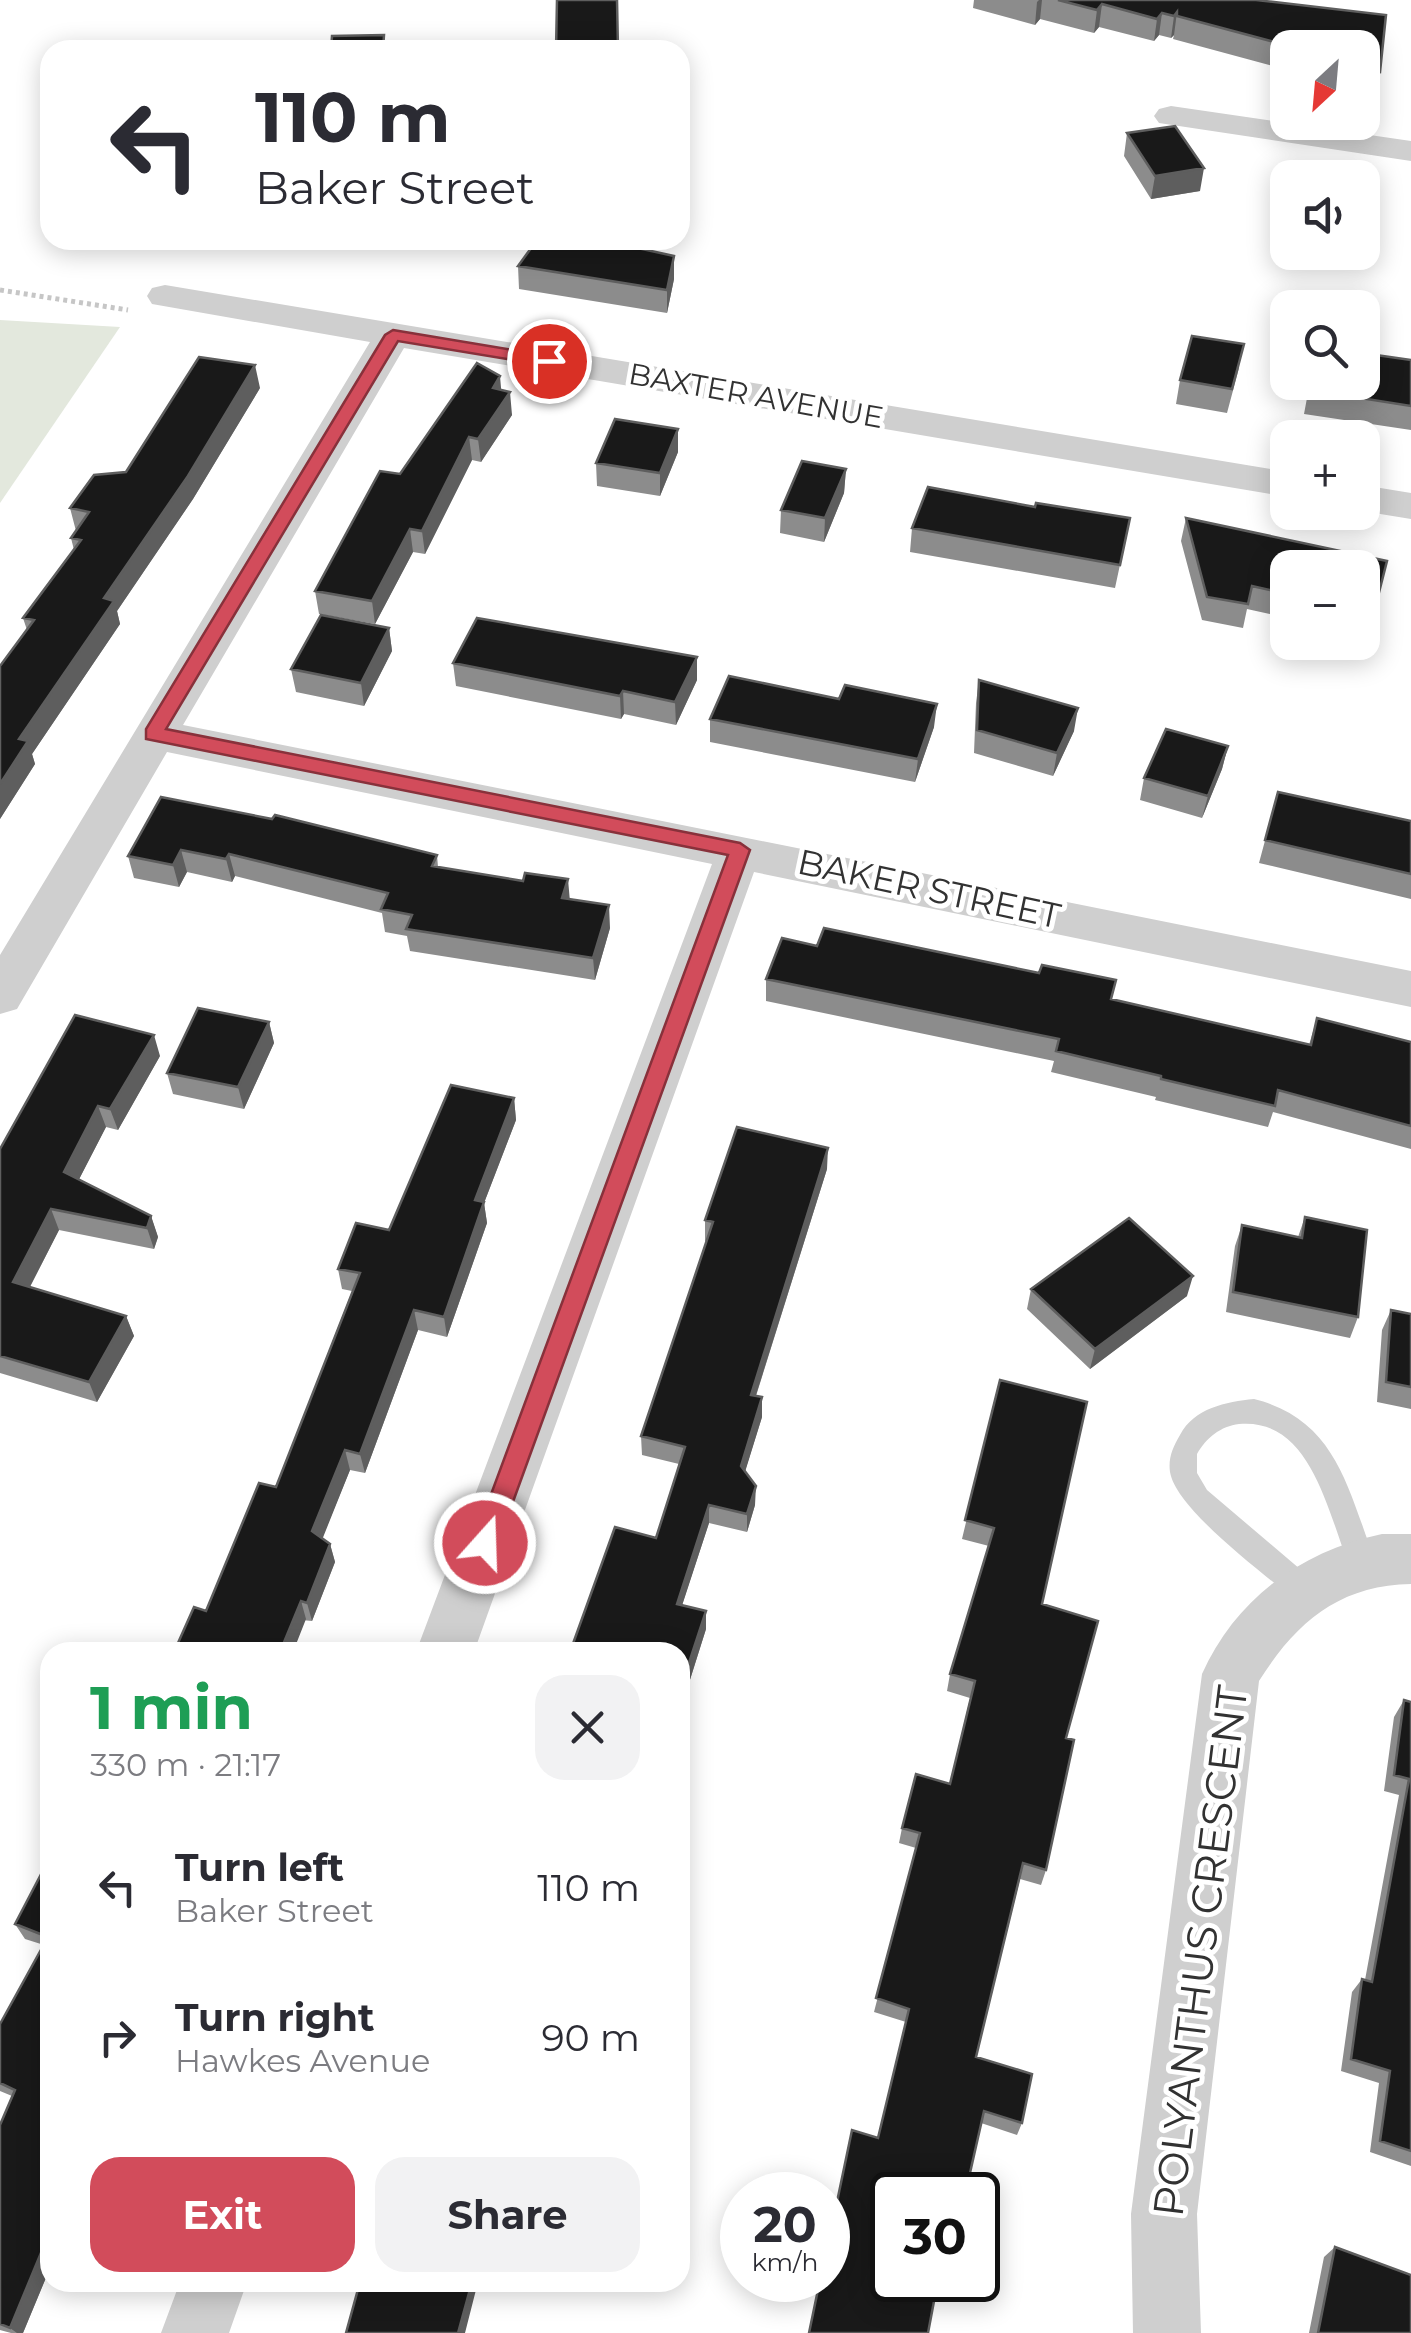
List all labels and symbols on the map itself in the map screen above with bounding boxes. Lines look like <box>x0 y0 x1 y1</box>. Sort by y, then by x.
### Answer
north arrow <box>1270 30 1380 140</box>
pin <box>507 319 592 404</box>
street label: BAXTER AVENUE <box>626 355 886 436</box>
street label: BAKER STREET <box>794 840 1064 937</box>
position arrow <box>433 1491 537 1595</box>
street label: POLYANTHUS CRESCENT <box>1142 1683 1258 2219</box>
speed limit sign: 30 <box>870 2172 1000 2302</box>

